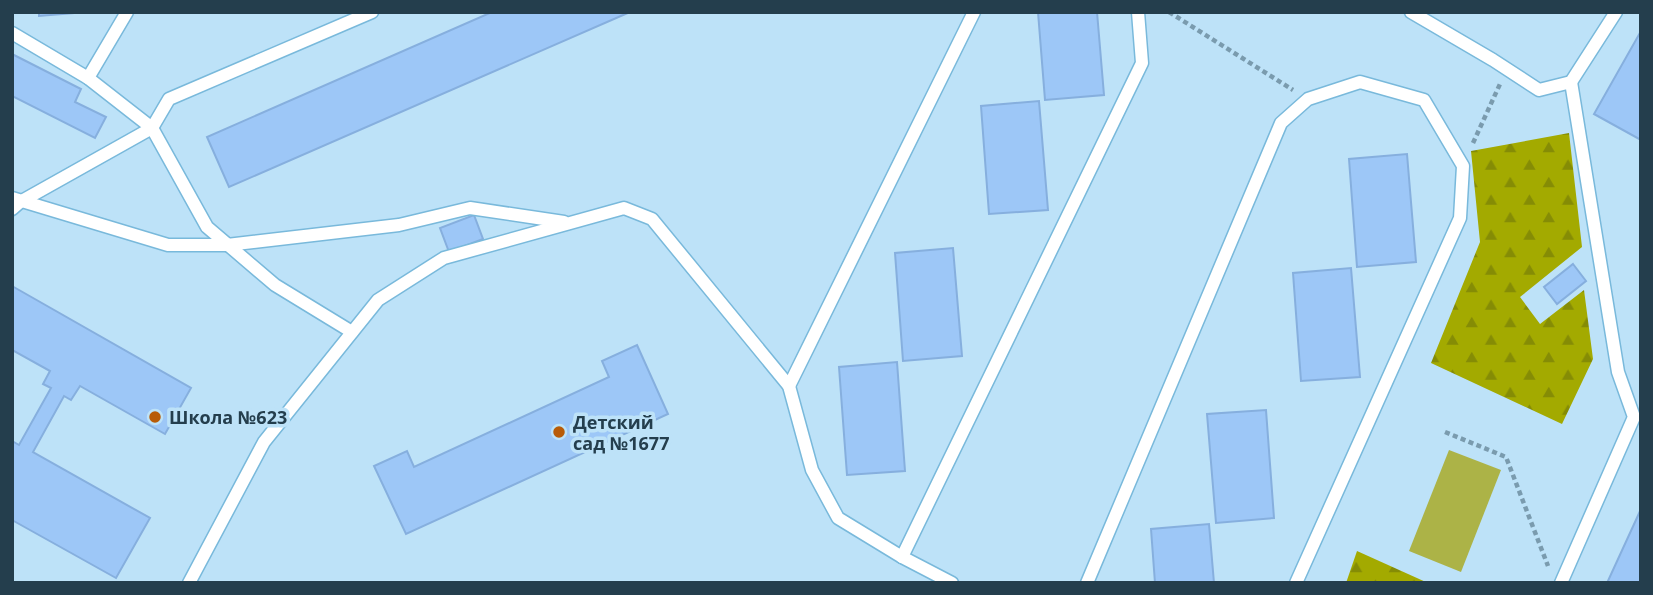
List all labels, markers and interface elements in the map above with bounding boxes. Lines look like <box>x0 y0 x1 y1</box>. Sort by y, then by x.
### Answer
place label: Школа №623 <box>169 405 287 429</box>
marker: Школа №623 <box>147 409 163 425</box>
place label: Детский сад №1677 <box>573 410 669 455</box>
marker: Детский сад №1677 <box>551 424 567 440</box>

